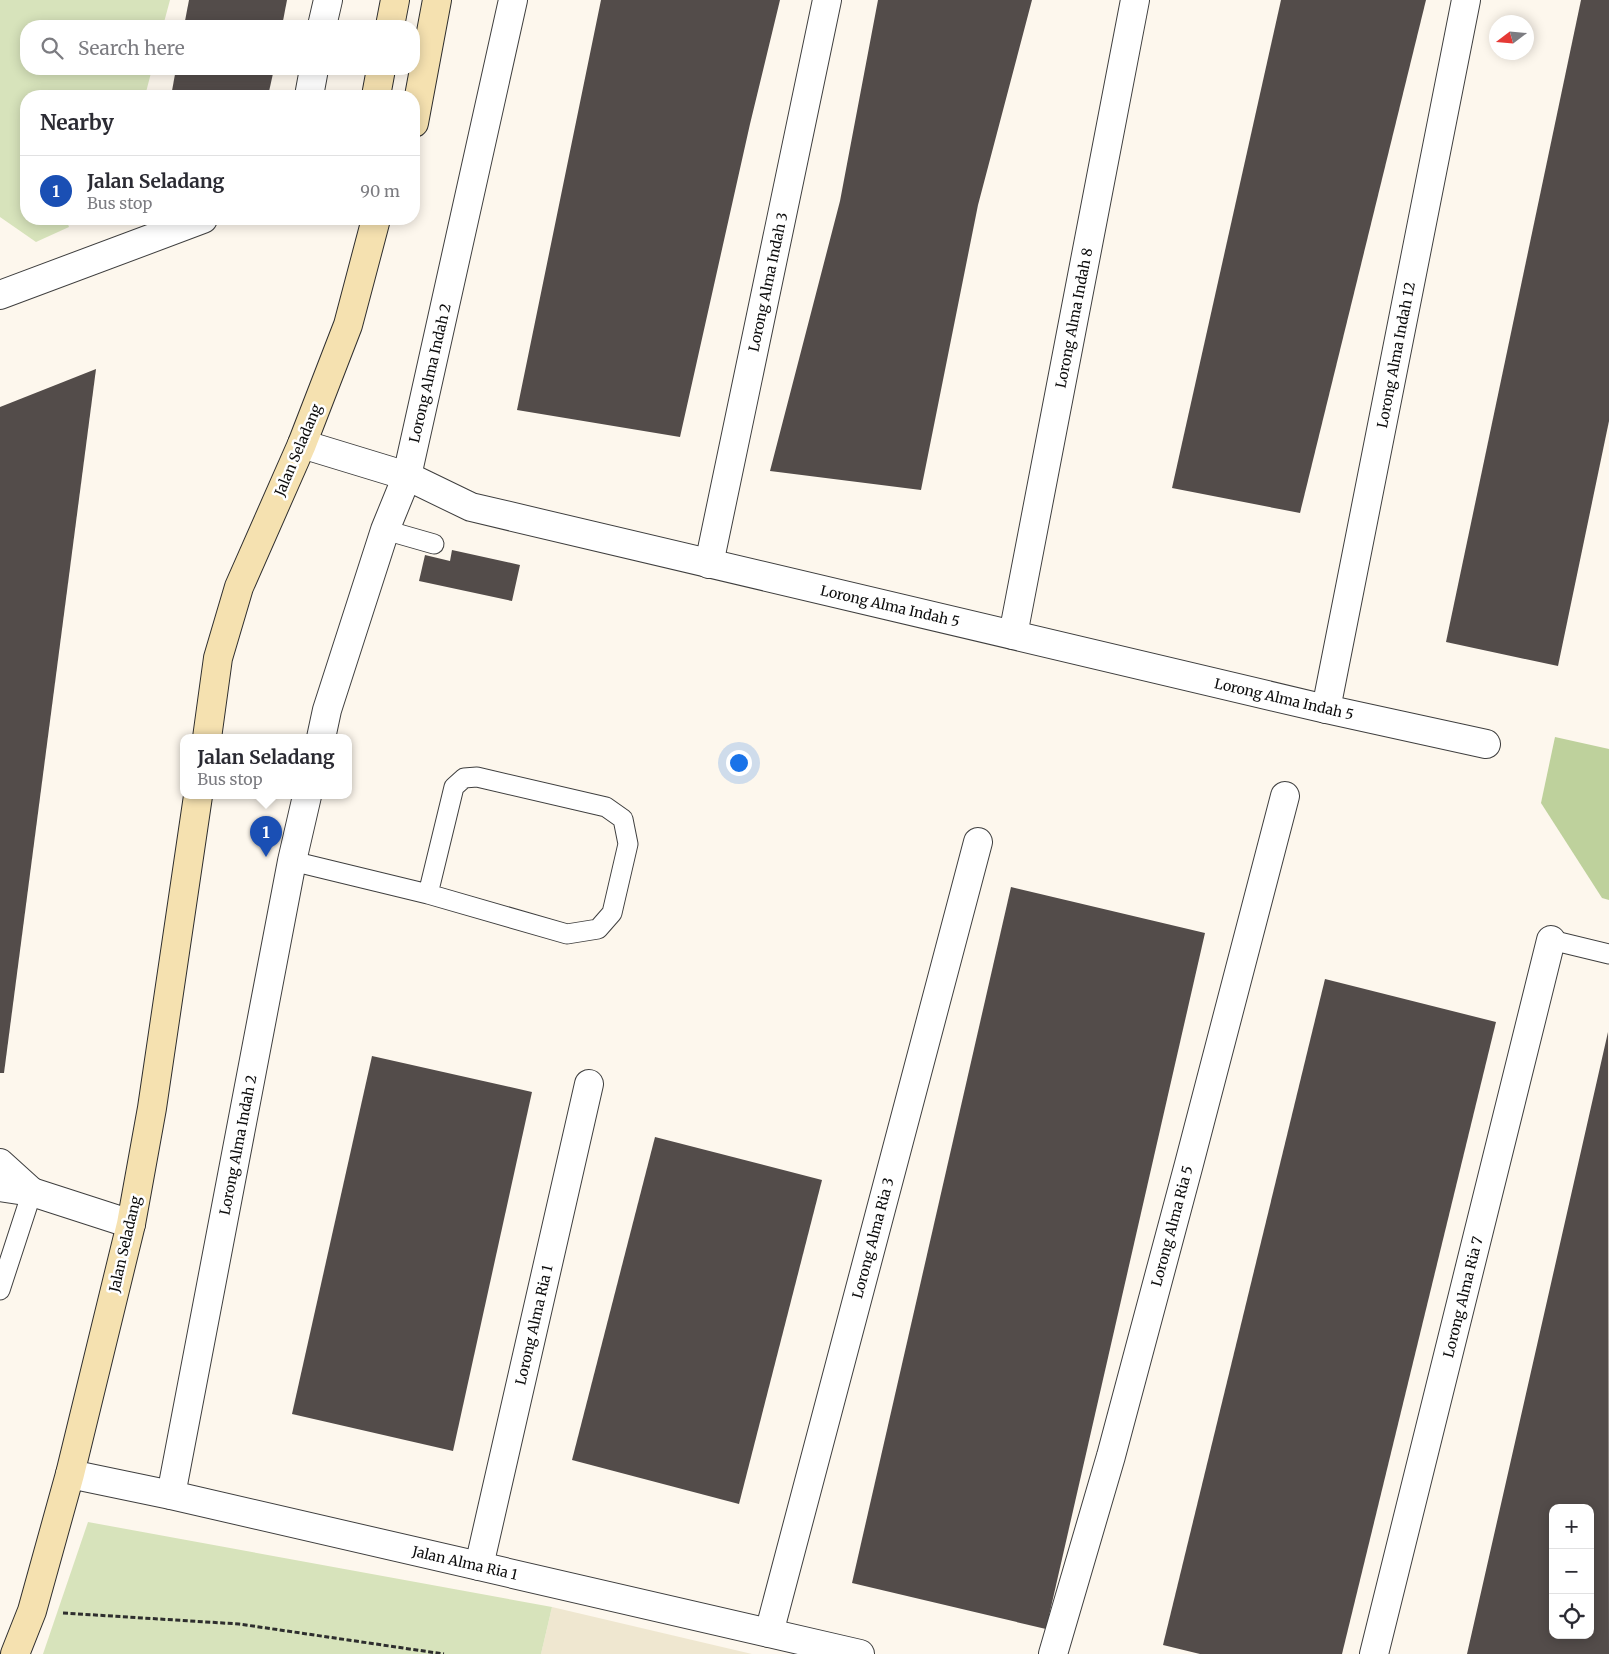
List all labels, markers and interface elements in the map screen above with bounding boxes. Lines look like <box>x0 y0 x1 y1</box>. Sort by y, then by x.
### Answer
north arrow <box>1489 15 1534 60</box>
search box <box>20 20 420 75</box>
icon: search <box>38 34 66 62</box>
text: Search here <box>78 36 185 60</box>
text: Nearby <box>40 109 114 136</box>
text: Jalan Seladang <box>87 169 225 193</box>
text: 1 <box>52 181 60 201</box>
text: 90 m <box>360 181 400 201</box>
text: Bus stop <box>87 193 152 213</box>
street label: Lorong Alma Indah 3 <box>744 211 792 353</box>
street label: Lorong Alma Indah 8 <box>1052 246 1096 390</box>
street label: Lorong Alma Indah 12 <box>1373 280 1419 430</box>
street label: Lorong Alma Indah 2 <box>405 302 455 444</box>
street label: Jalan Seladang <box>270 401 326 500</box>
street label: Lorong Alma Indah 5 <box>819 581 961 631</box>
street label: Lorong Alma Indah 5 <box>1213 674 1355 724</box>
popup <box>180 734 352 799</box>
text: Jalan Seladang <box>197 745 335 769</box>
your location <box>726 750 752 776</box>
text: Bus stop <box>197 769 263 789</box>
pin: 1 <box>250 816 282 857</box>
street label: Lorong Alma Indah 2 <box>216 1073 260 1217</box>
street label: Lorong Alma Ria 5 <box>1147 1164 1197 1288</box>
street label: Lorong Alma Ria 3 <box>848 1176 898 1300</box>
street label: Jalan Seladang <box>105 1194 145 1295</box>
street label: Lorong Alma Ria 7 <box>1439 1235 1487 1359</box>
street label: Lorong Alma Ria 1 <box>511 1263 557 1387</box>
map controls <box>1549 1504 1594 1639</box>
button: + <box>1549 1504 1594 1549</box>
street label: Jalan Alma Ria 1 <box>410 1542 519 1584</box>
button: − <box>1549 1549 1594 1594</box>
button: locate <box>1549 1594 1594 1639</box>

